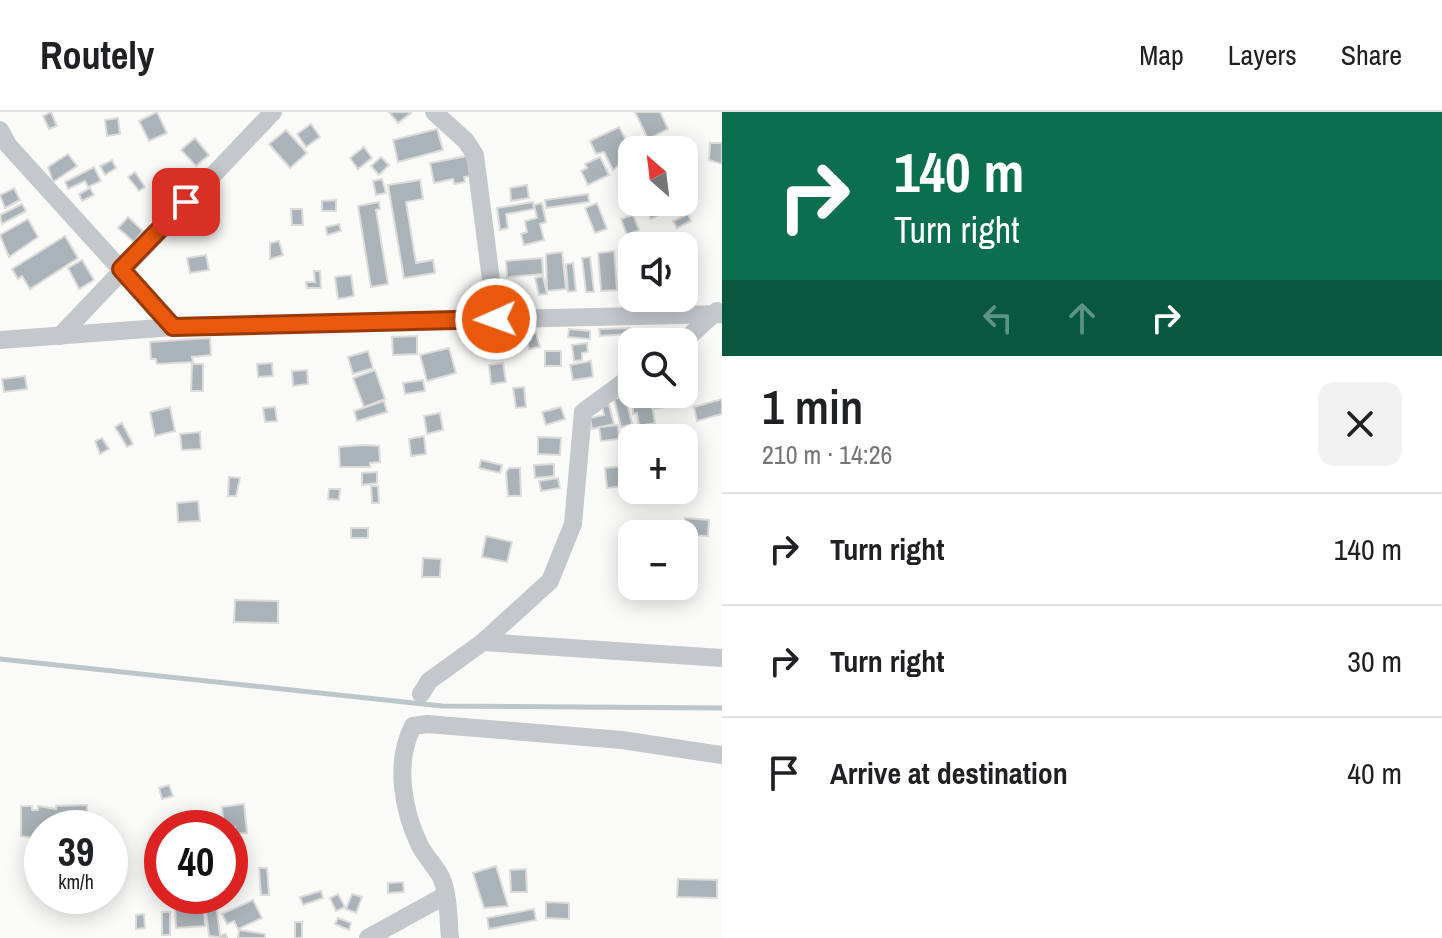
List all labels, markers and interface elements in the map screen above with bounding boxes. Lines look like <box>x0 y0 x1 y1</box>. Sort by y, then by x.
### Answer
text: Routely <box>40 30 154 81</box>
text: Map <box>1139 36 1184 74</box>
text: Layers <box>1228 36 1297 74</box>
text: Share <box>1341 36 1402 74</box>
text: 140 m <box>894 134 1024 209</box>
north arrow <box>618 136 698 216</box>
map controls <box>618 136 698 600</box>
icon: right <box>762 144 866 248</box>
pin <box>152 168 220 236</box>
icon: arrive <box>164 180 208 224</box>
text: Turn right <box>894 206 1019 254</box>
button: sound <box>618 232 698 312</box>
position arrow <box>454 277 538 361</box>
icon: left <box>976 296 1020 340</box>
icon: ahead <box>1060 296 1104 340</box>
icon: right <box>1144 296 1188 340</box>
button: search <box>618 328 698 408</box>
text: 1 min <box>762 374 863 439</box>
button: close <box>1318 382 1402 466</box>
button: + <box>618 424 698 504</box>
text: 210 m · 14:26 <box>762 437 892 472</box>
button: − <box>618 520 698 600</box>
icon: right <box>762 527 806 571</box>
text: Turn right <box>830 529 944 569</box>
text: 140 m <box>1334 529 1402 569</box>
icon: right <box>762 639 806 683</box>
text: Turn right <box>830 641 944 681</box>
text: 30 m <box>1347 641 1402 681</box>
icon: arrive <box>762 751 806 795</box>
text: Arrive at destination <box>830 753 1068 793</box>
text: 40 m <box>1347 753 1402 793</box>
speed limit sign: 40 <box>144 810 248 914</box>
text: 39 <box>58 825 94 878</box>
text: km/h <box>58 868 94 895</box>

